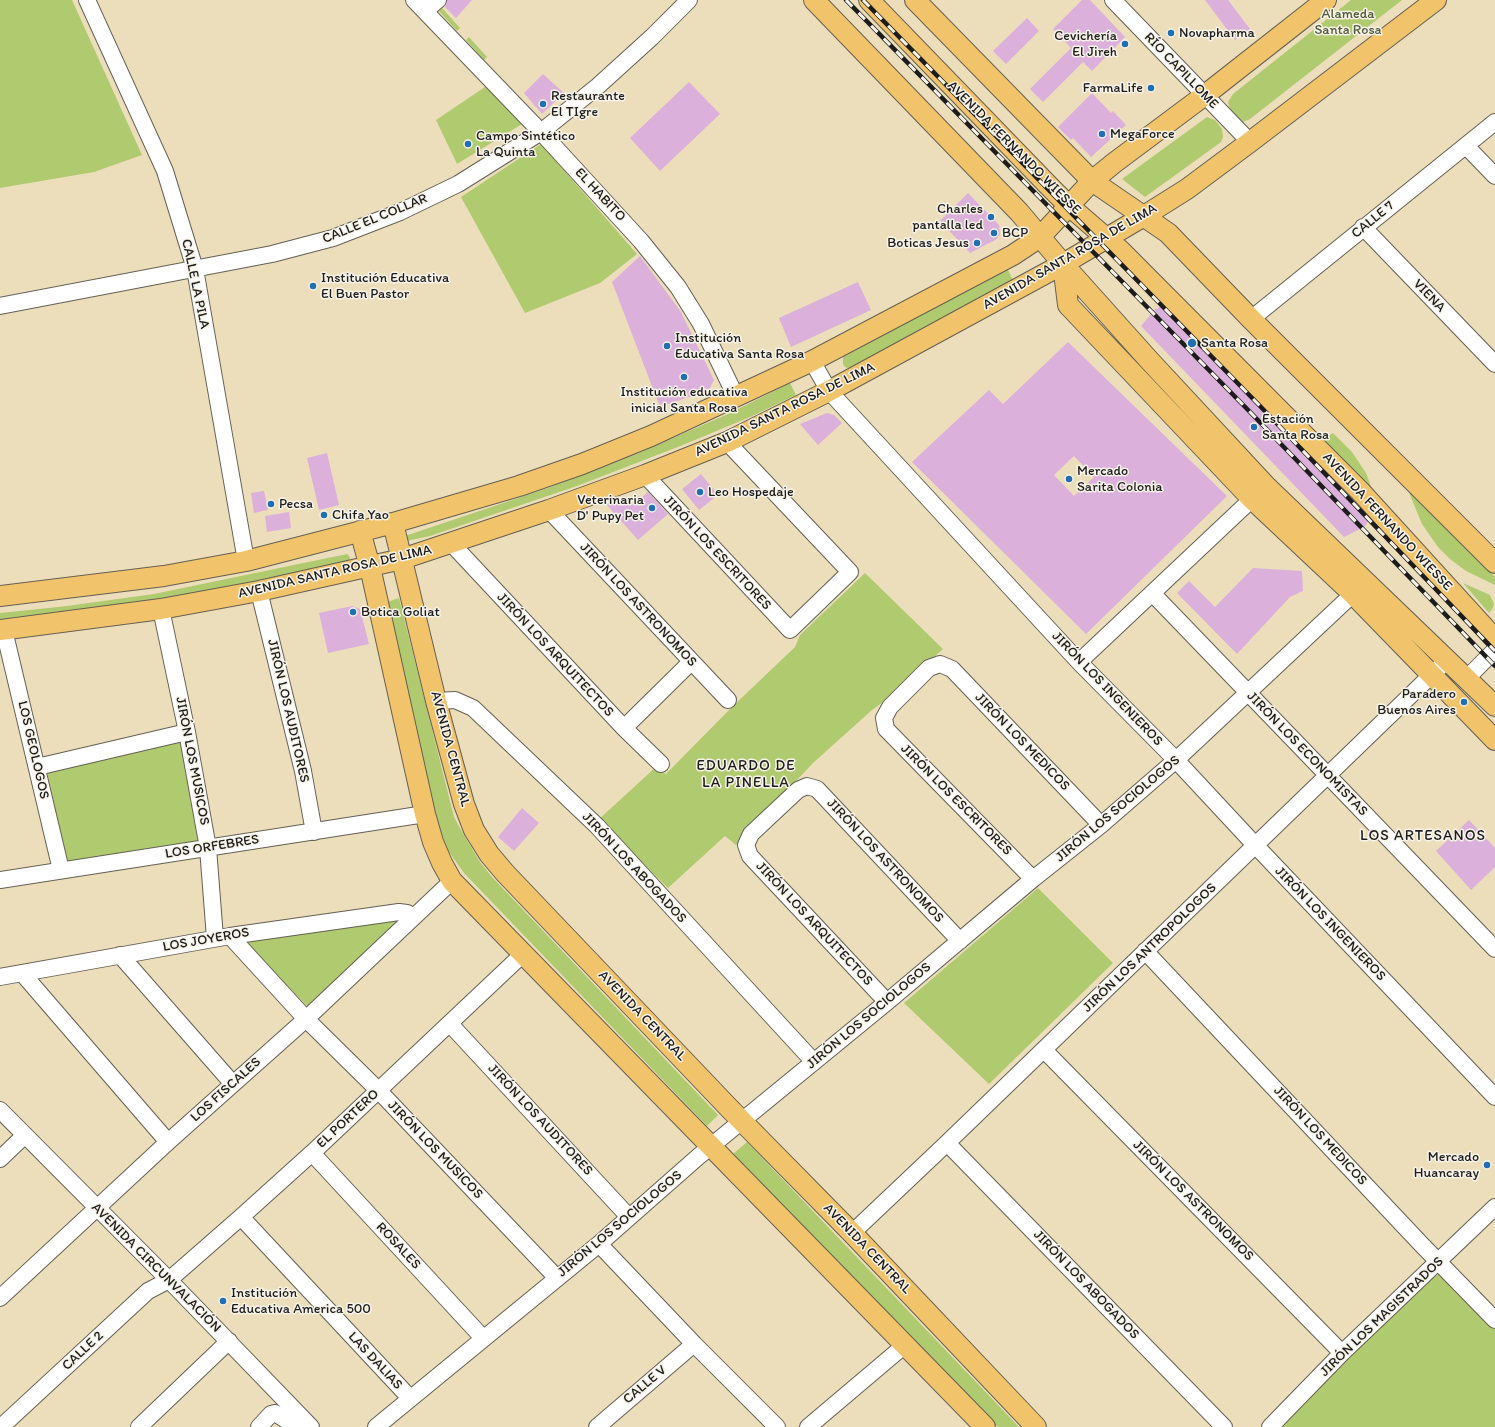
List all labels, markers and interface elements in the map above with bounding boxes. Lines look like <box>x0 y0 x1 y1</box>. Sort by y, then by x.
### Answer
park label: Alameda Santa Rosa <box>1314 6 1382 38</box>
place label: Novapharma <box>1179 25 1255 41</box>
place label: Cevichería El Jireh <box>1054 28 1117 60</box>
marker: Novapharma <box>1166 28 1176 38</box>
street label: RÍO CAPILLOME <box>1140 29 1222 113</box>
marker: Cevichería El Jireh <box>1120 39 1130 49</box>
street label: AVENIDA FERNANDO WIESSE <box>943 77 1085 219</box>
place label: FarmaLife <box>1083 80 1143 96</box>
marker: FarmaLife <box>1146 83 1156 93</box>
place label: Restaurante El TIgre <box>551 88 625 120</box>
marker: Restaurante El TIgre <box>538 99 548 109</box>
place label: MegaForce <box>1110 126 1175 142</box>
place label: Campo Sintético La Quinta <box>476 128 575 160</box>
marker: MegaForce <box>1097 129 1107 139</box>
marker: Campo Sintético La Quinta <box>463 139 473 149</box>
street label: EL HABITO <box>571 165 629 225</box>
street label: CALLE EL COLLAR <box>320 190 430 248</box>
street label: CALLE 7 <box>1348 198 1398 242</box>
street label: AVENIDA SANTA ROSA DE LIMA <box>980 200 1160 314</box>
place label: Charles pantalla led <box>912 201 983 234</box>
marker: Charles pantalla led <box>986 212 996 222</box>
place label: BCP <box>1002 225 1028 241</box>
marker: BCP <box>989 228 999 238</box>
place label: Boticas Jesus <box>887 235 969 251</box>
street label: CALLE LA PILA <box>177 237 213 331</box>
marker: Boticas Jesus <box>972 238 982 248</box>
place label: Institución Educativa El Buen Pastor <box>321 270 449 302</box>
street label: VIENA <box>1409 276 1449 316</box>
marker: Institución Educativa El Buen Pastor <box>308 281 318 291</box>
place label: Institución Educativa Santa Rosa <box>675 330 804 362</box>
place label: Santa Rosa <box>1201 335 1268 351</box>
marker: Santa Rosa <box>1186 337 1198 349</box>
marker: Institución Educativa Santa Rosa <box>662 341 672 351</box>
street label: AVENIDA SANTA ROSA DE LIMA <box>692 359 878 461</box>
marker: Institución educativa inicial Santa Rosa <box>679 372 689 382</box>
place label: Institución educativa inicial Santa Rosa <box>620 384 748 416</box>
place label: Estación Santa Rosa <box>1262 411 1329 444</box>
marker: Estación Santa Rosa <box>1249 422 1259 432</box>
street label: AVENIDA FERNANDO WIESSE <box>1319 449 1455 595</box>
place label: Mercado Sarita Colonia <box>1077 463 1163 496</box>
marker: Mercado Sarita Colonia <box>1064 474 1074 484</box>
place label: Leo Hospedaje <box>708 484 794 500</box>
marker: Leo Hospedaje <box>695 487 705 497</box>
place label: Veterinaria D' Pupy Pet <box>577 492 644 524</box>
street label: JIRÓN LOS ESCRITORES <box>659 492 775 614</box>
place label: Pecsa <box>279 496 313 512</box>
marker: Pecsa <box>266 499 276 509</box>
marker: Veterinaria D' Pupy Pet <box>647 503 657 513</box>
place label: Chifa Yao <box>332 507 389 523</box>
marker: Chifa Yao <box>319 510 329 520</box>
street label: JIRÓN LOS ASTRONOMOS <box>576 539 700 671</box>
street label: AVENIDA SANTA ROSA DE LIMA <box>237 542 433 602</box>
street label: JIRÓN LOS ARQUITECTOS <box>493 589 617 721</box>
place label: Botica Goliat <box>361 604 440 620</box>
marker: Botica Goliat <box>348 607 358 617</box>
street label: JIRÓN LOS INGENIEROS <box>1048 628 1166 750</box>
street label: JIRÓN LOS AUDITORES <box>263 638 313 784</box>
place label: Paradero Buenos Aires <box>1377 686 1456 718</box>
street label: JIRÓN LOS ECONOMISTAS <box>1243 688 1371 820</box>
street label: AVENIDA CENTRAL <box>426 689 474 809</box>
street label: JIRÓN LOS MEDICOS <box>971 689 1073 795</box>
street label: JIRÓN LOS MUSICOS <box>171 695 213 827</box>
marker: Paradero Buenos Aires <box>1459 697 1469 707</box>
street label: LOS GEOLOGOS <box>14 699 52 801</box>
street label: JIRÓN LOS ESCRITORES <box>897 741 1015 859</box>
street label: JIRÓN LOS SOCIOLOGOS <box>1052 752 1184 866</box>
district label: EDUARDO DE LA PINELLA <box>696 757 796 792</box>
street label: JIRÓN LOS ASTRONOMOS <box>823 795 947 927</box>
street label: JIRÓN LOS ABOGADOS <box>578 809 690 927</box>
district label: LOS ARTESANOS <box>1360 827 1486 845</box>
street label: LOS ORFEBRES <box>164 831 260 863</box>
street label: JIRÓN LOS ARQUITECTOS <box>752 858 876 990</box>
street label: JIRÓN LOS INGENIEROS <box>1271 863 1389 985</box>
street label: JIRÓN LOS ANTROPOLOGOS <box>1080 880 1220 1016</box>
street label: LOS JOYEROS <box>161 924 251 956</box>
street label: JIRÓN LOS SOCIOLOGOS <box>803 959 935 1073</box>
street label: AVENIDA CENTRAL <box>595 967 689 1065</box>
street label: LOS FISCALES <box>187 1054 265 1126</box>
street label: JIRÓN LOS AUDITORES <box>484 1061 596 1179</box>
street label: JIRÓN LOS MEDICOS <box>1270 1083 1370 1189</box>
street label: EL PORTERO <box>313 1086 383 1152</box>
street label: JIRÓN LOS MUSICOS <box>384 1097 486 1203</box>
street label: JIRÓN LOS ASTRONOMOS <box>1129 1137 1257 1265</box>
place label: Mercado Huancaray <box>1414 1149 1479 1182</box>
marker: Mercado Huancaray <box>1482 1160 1492 1170</box>
street label: JIRÓN LOS SOCIOLOGOS <box>554 1167 686 1281</box>
street label: AVENIDA CIRCUNVALACIÓN <box>88 1200 224 1336</box>
street label: AVENIDA CENTRAL <box>820 1200 914 1298</box>
street label: ROSALES <box>372 1219 424 1273</box>
street label: JIRÓN LOS ABOGADOS <box>1029 1227 1143 1343</box>
street label: JIRÓN LOS MAGISTRADOS <box>1317 1253 1447 1381</box>
place label: Institución Educativa America 500 <box>231 1285 371 1318</box>
marker: Institución Educativa America 500 <box>218 1296 228 1306</box>
street label: CALLE 2 <box>59 1328 107 1374</box>
street label: LAS DALIAS <box>344 1329 406 1393</box>
street label: CALLE V <box>620 1362 670 1408</box>

